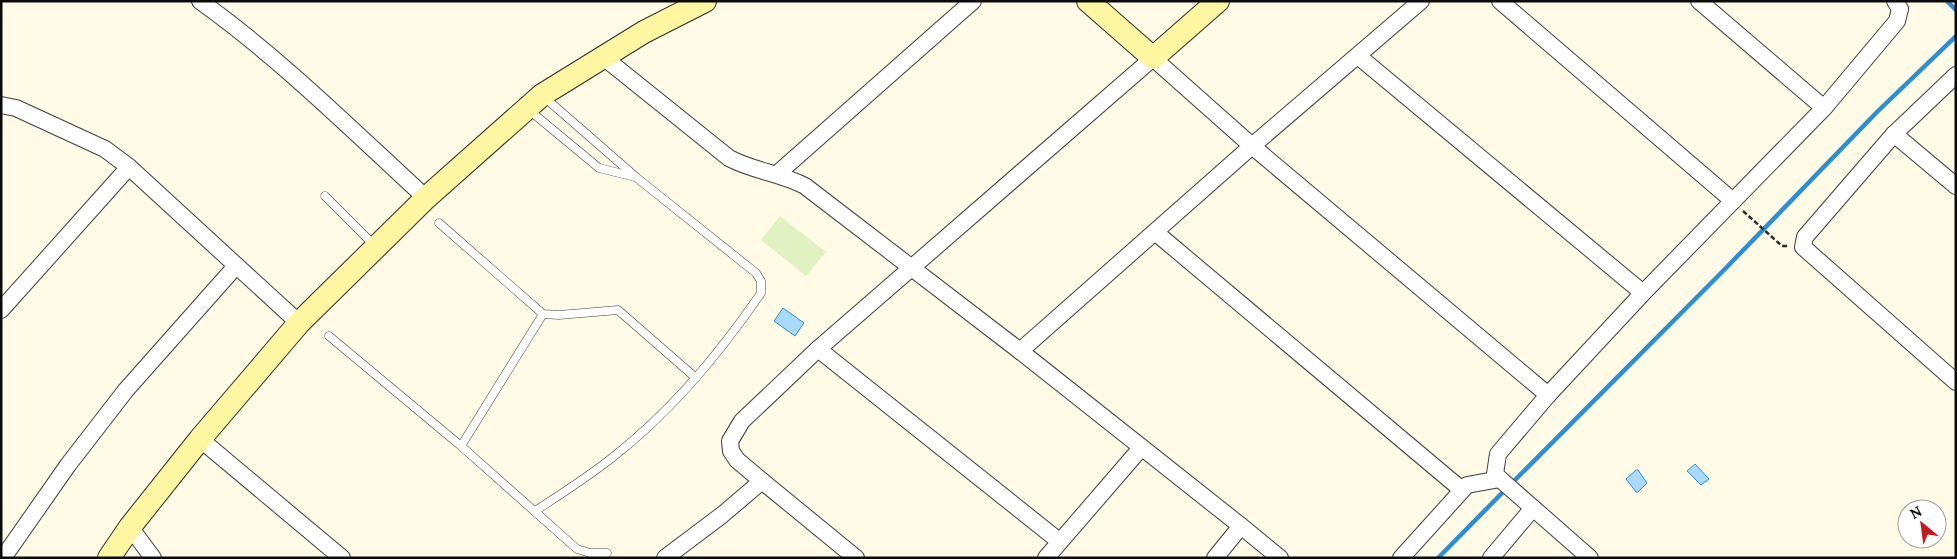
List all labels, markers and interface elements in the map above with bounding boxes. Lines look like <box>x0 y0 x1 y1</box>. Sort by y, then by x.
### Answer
north arrow <box>1897 499 1947 549</box>
text: N <box>1907 502 1925 523</box>

